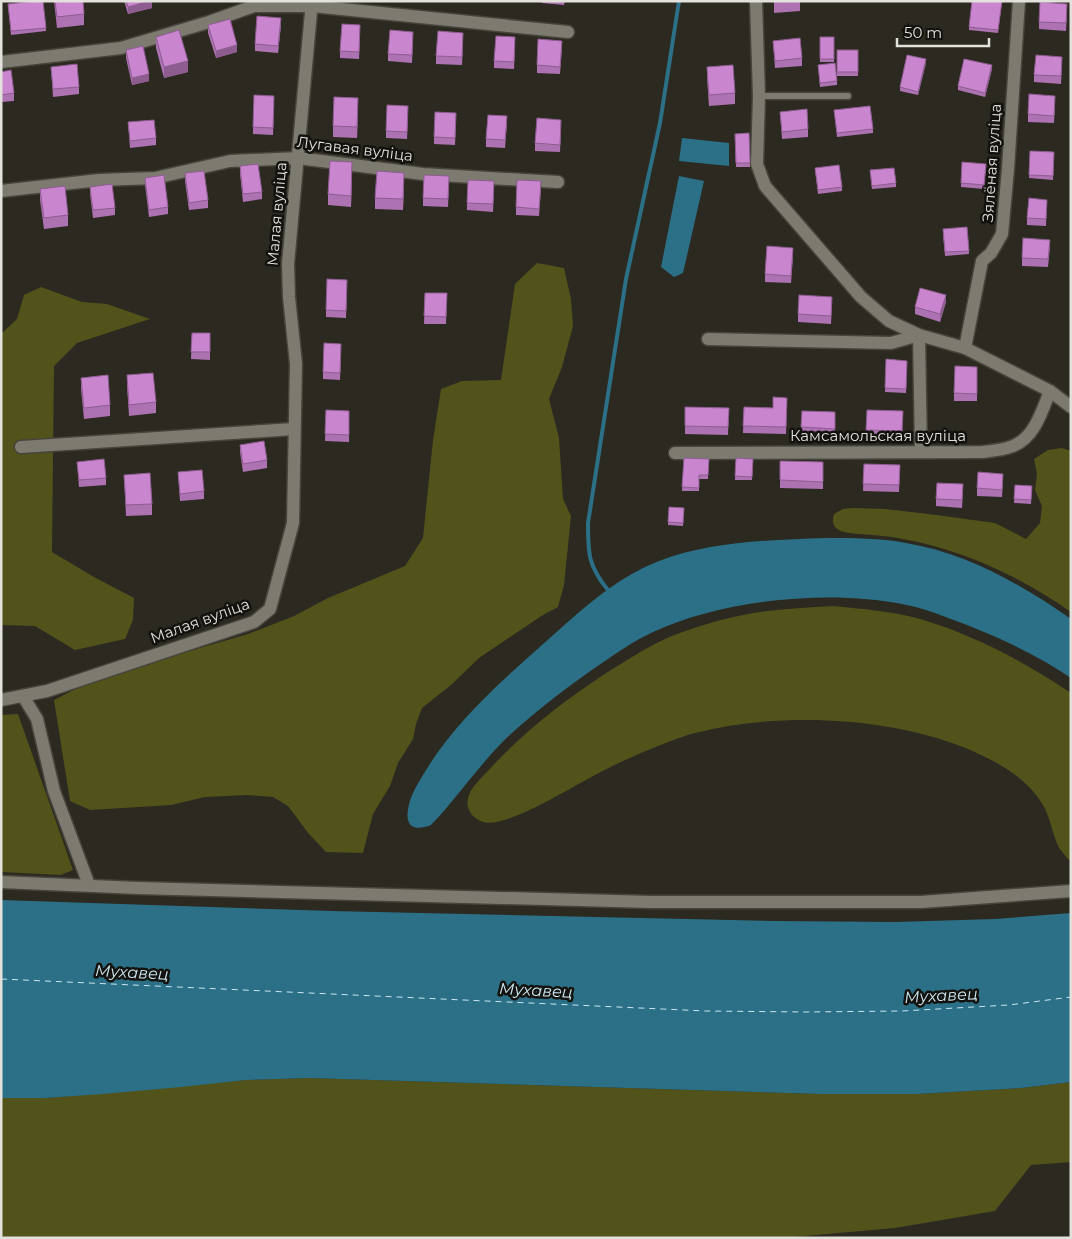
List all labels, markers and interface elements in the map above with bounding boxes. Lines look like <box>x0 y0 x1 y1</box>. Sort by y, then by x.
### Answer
scale bar <box>897 15 990 47</box>
text: 50 m <box>904 23 942 42</box>
street label: Зялёная вуліца <box>978 103 1005 223</box>
street label: Лугавая вуліца <box>296 132 414 165</box>
street label: Малая вуліца <box>262 161 291 267</box>
street label: Камсамольская вуліца <box>790 426 966 445</box>
street label: Малая вуліца <box>148 594 252 647</box>
water label: Мухавец <box>95 961 169 984</box>
water label: Мухавец <box>499 979 573 1002</box>
water label: Мухавец <box>904 984 978 1007</box>

